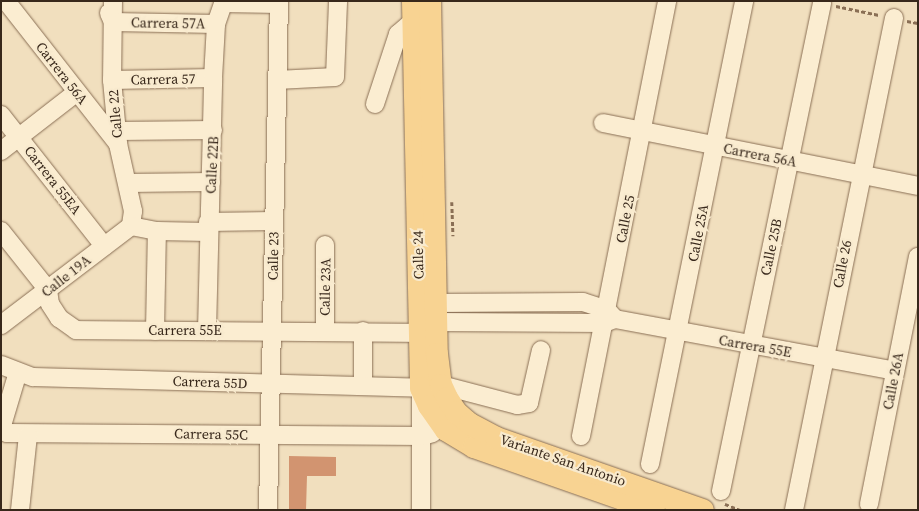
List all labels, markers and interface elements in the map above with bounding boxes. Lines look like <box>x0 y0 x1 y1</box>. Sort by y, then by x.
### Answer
street label: Carrera 57A <box>131 14 205 32</box>
street label: Carrera 56A <box>33 39 91 107</box>
street label: Carrera 57 <box>130 70 196 88</box>
street label: Calle 22 <box>105 89 125 139</box>
street label: Calle 22B <box>202 136 222 194</box>
street label: Carrera 56A <box>722 140 798 170</box>
street label: Carrera 55EA <box>21 142 85 218</box>
street label: Calle 25 <box>612 193 638 245</box>
street label: Calle 25A <box>684 203 712 263</box>
street label: Calle 25B <box>757 217 785 277</box>
street label: Calle 24 <box>409 231 427 279</box>
street label: Calle 23 <box>264 232 282 280</box>
street label: Calle 26 <box>829 238 855 290</box>
street label: Calle 19A <box>38 252 94 300</box>
street label: Calle 23A <box>316 258 334 316</box>
street label: Carrera 55E <box>148 322 222 338</box>
street label: Carrera 55E <box>717 331 793 361</box>
street label: Calle 26A <box>879 351 907 411</box>
street label: Carrera 55D <box>172 372 248 392</box>
street label: Carrera 55C <box>174 425 248 443</box>
street label: Variante San Antonio <box>498 431 628 489</box>

